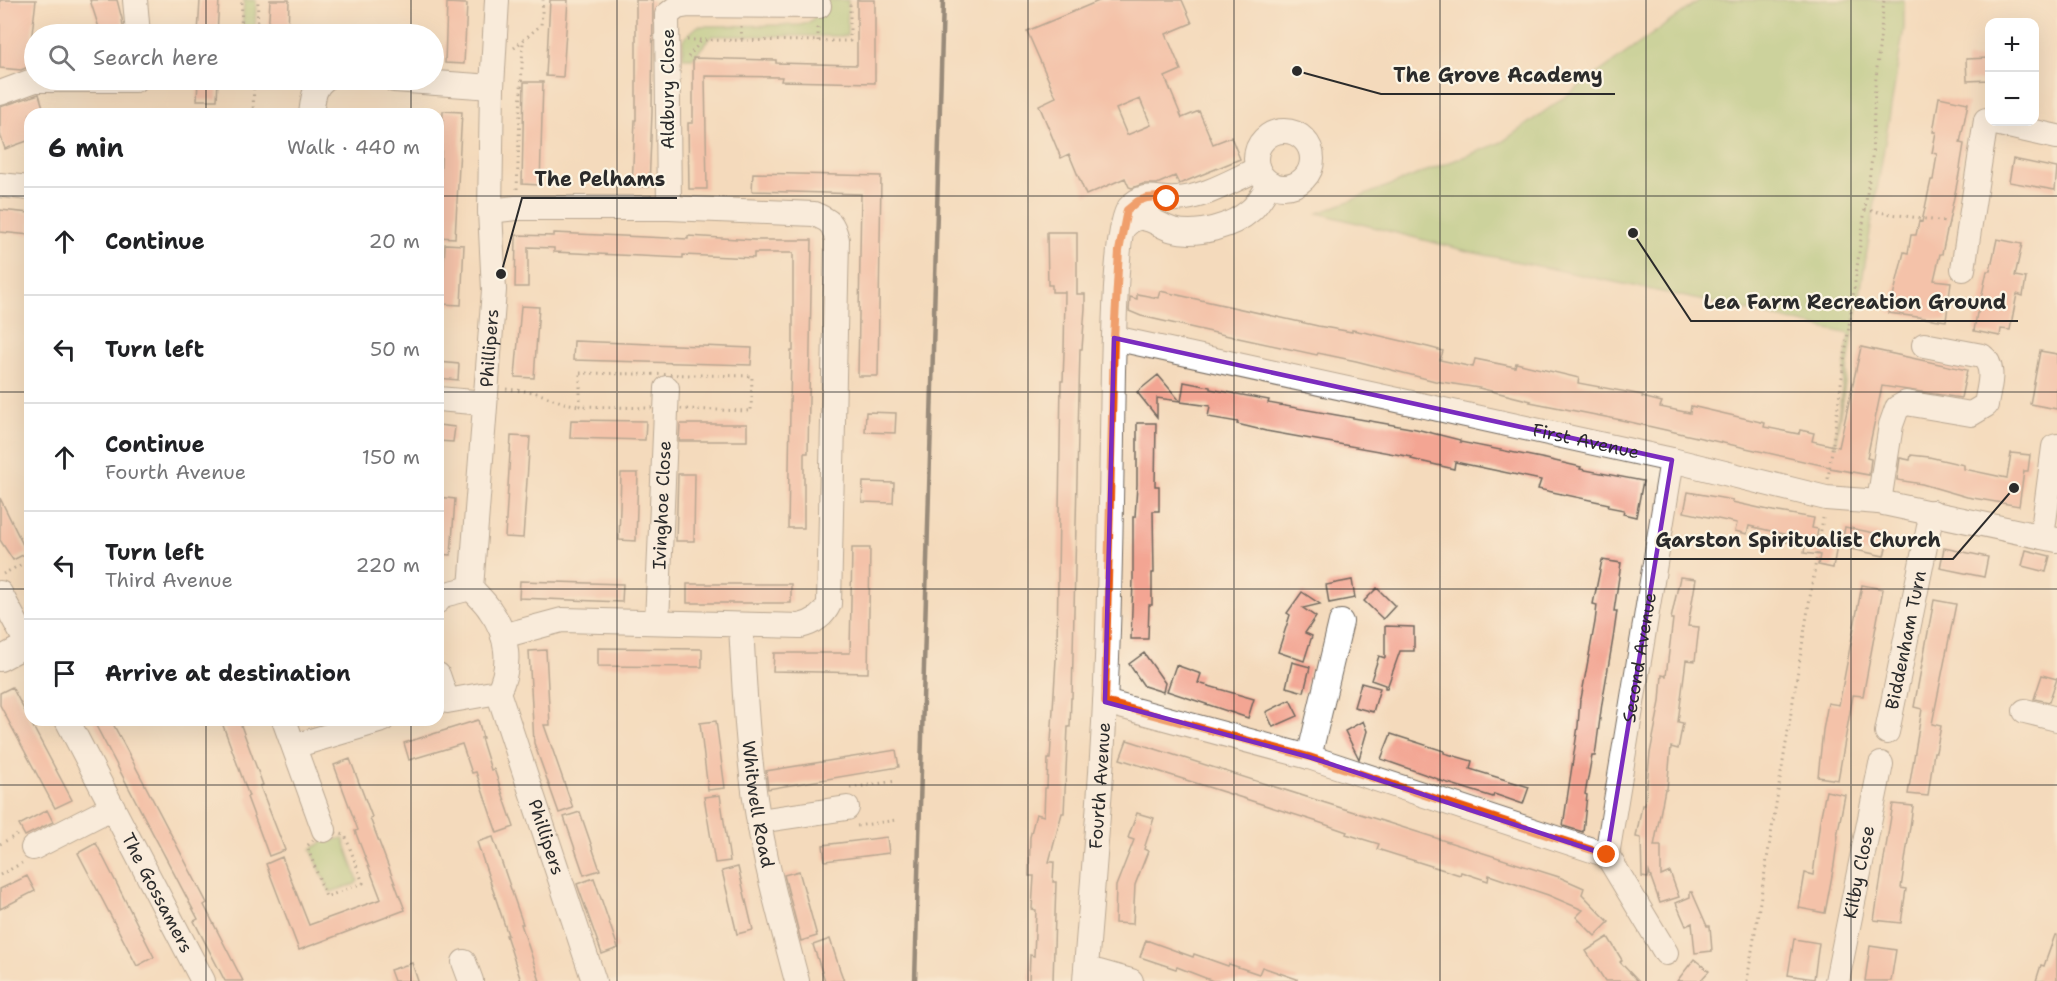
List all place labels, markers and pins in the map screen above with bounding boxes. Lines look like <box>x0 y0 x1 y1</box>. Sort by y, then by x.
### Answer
callout: The Grove Academy <box>1381 56 1615 94</box>
callout: The Pelhams <box>522 160 677 198</box>
callout: Lea Farm Recreation Ground <box>1691 283 2018 321</box>
callout: Garston Spiritualist Church <box>1644 521 1953 559</box>

